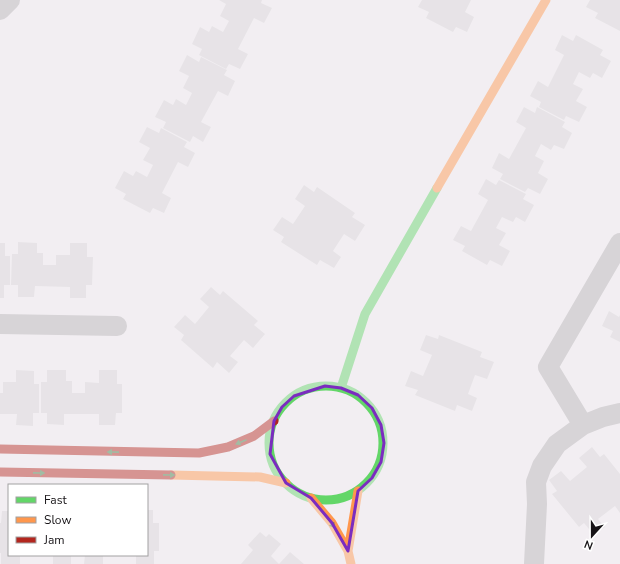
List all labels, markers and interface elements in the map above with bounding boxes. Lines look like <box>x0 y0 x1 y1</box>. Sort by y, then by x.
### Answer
one-way arrow <box>235 438 247 445</box>
one-way arrow <box>106 449 119 455</box>
one-way arrow <box>33 470 46 476</box>
one-way arrow <box>163 472 175 479</box>
legend <box>8 484 148 556</box>
text: Fast <box>44 492 67 508</box>
text: Slow <box>44 512 72 528</box>
north arrow <box>572 516 612 556</box>
one-way arrow <box>327 518 335 528</box>
text: Jam <box>43 532 65 548</box>
text: N <box>582 536 595 553</box>

